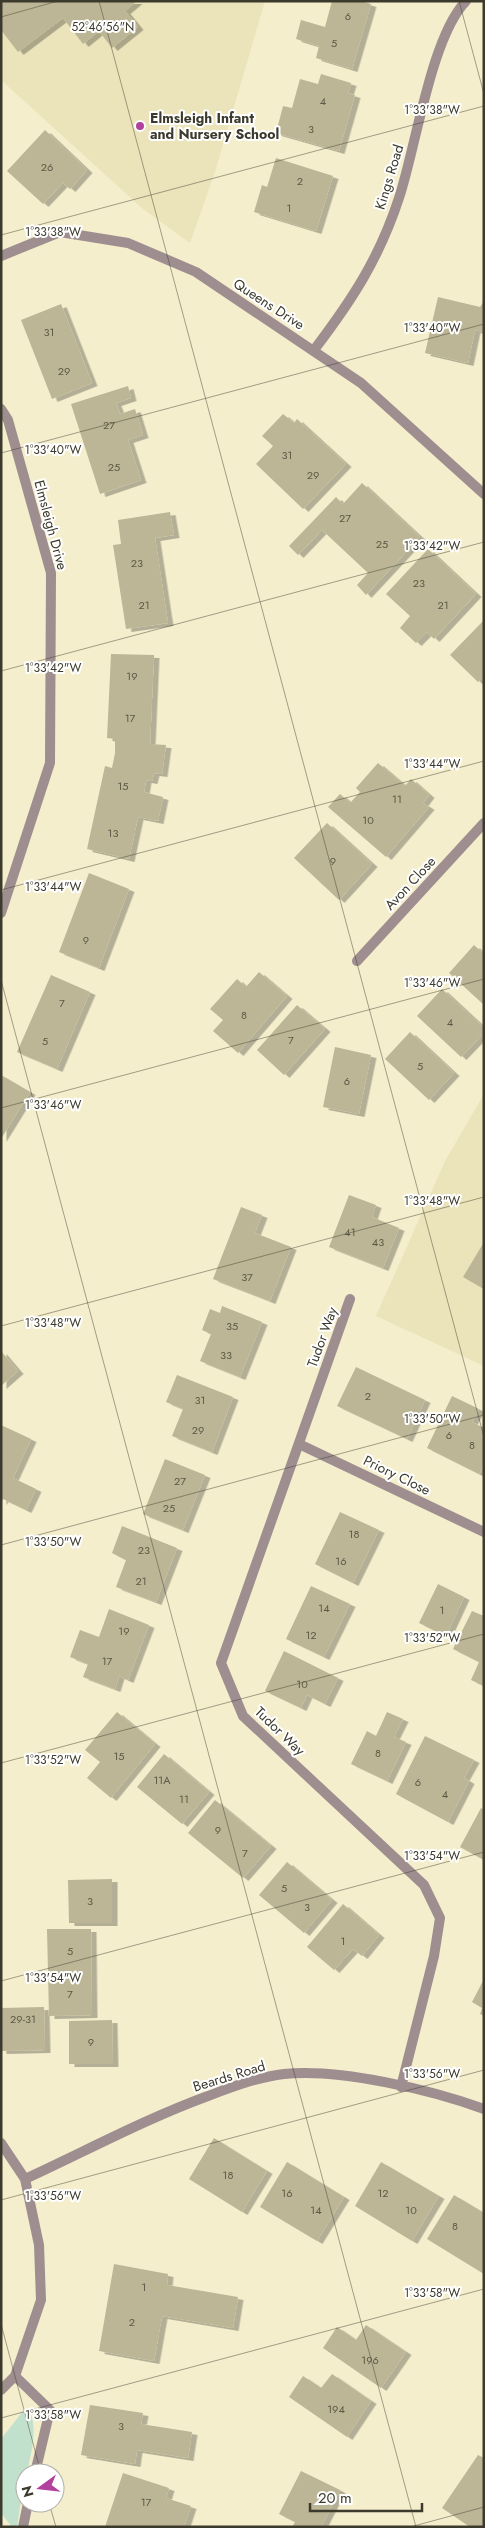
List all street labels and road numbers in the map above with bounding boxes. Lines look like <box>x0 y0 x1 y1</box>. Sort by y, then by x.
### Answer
street label: Kings Road <box>370 142 408 212</box>
street label: Queens Drive <box>230 274 308 334</box>
street label: Elmsleigh Drive <box>29 478 73 572</box>
street label: Avon Close <box>380 852 440 914</box>
street label: Tudor Way <box>302 1303 342 1370</box>
street label: Priory Close <box>360 1450 434 1500</box>
street label: Tudor Way <box>251 1702 310 1761</box>
street label: Beards Road <box>190 2056 268 2096</box>

